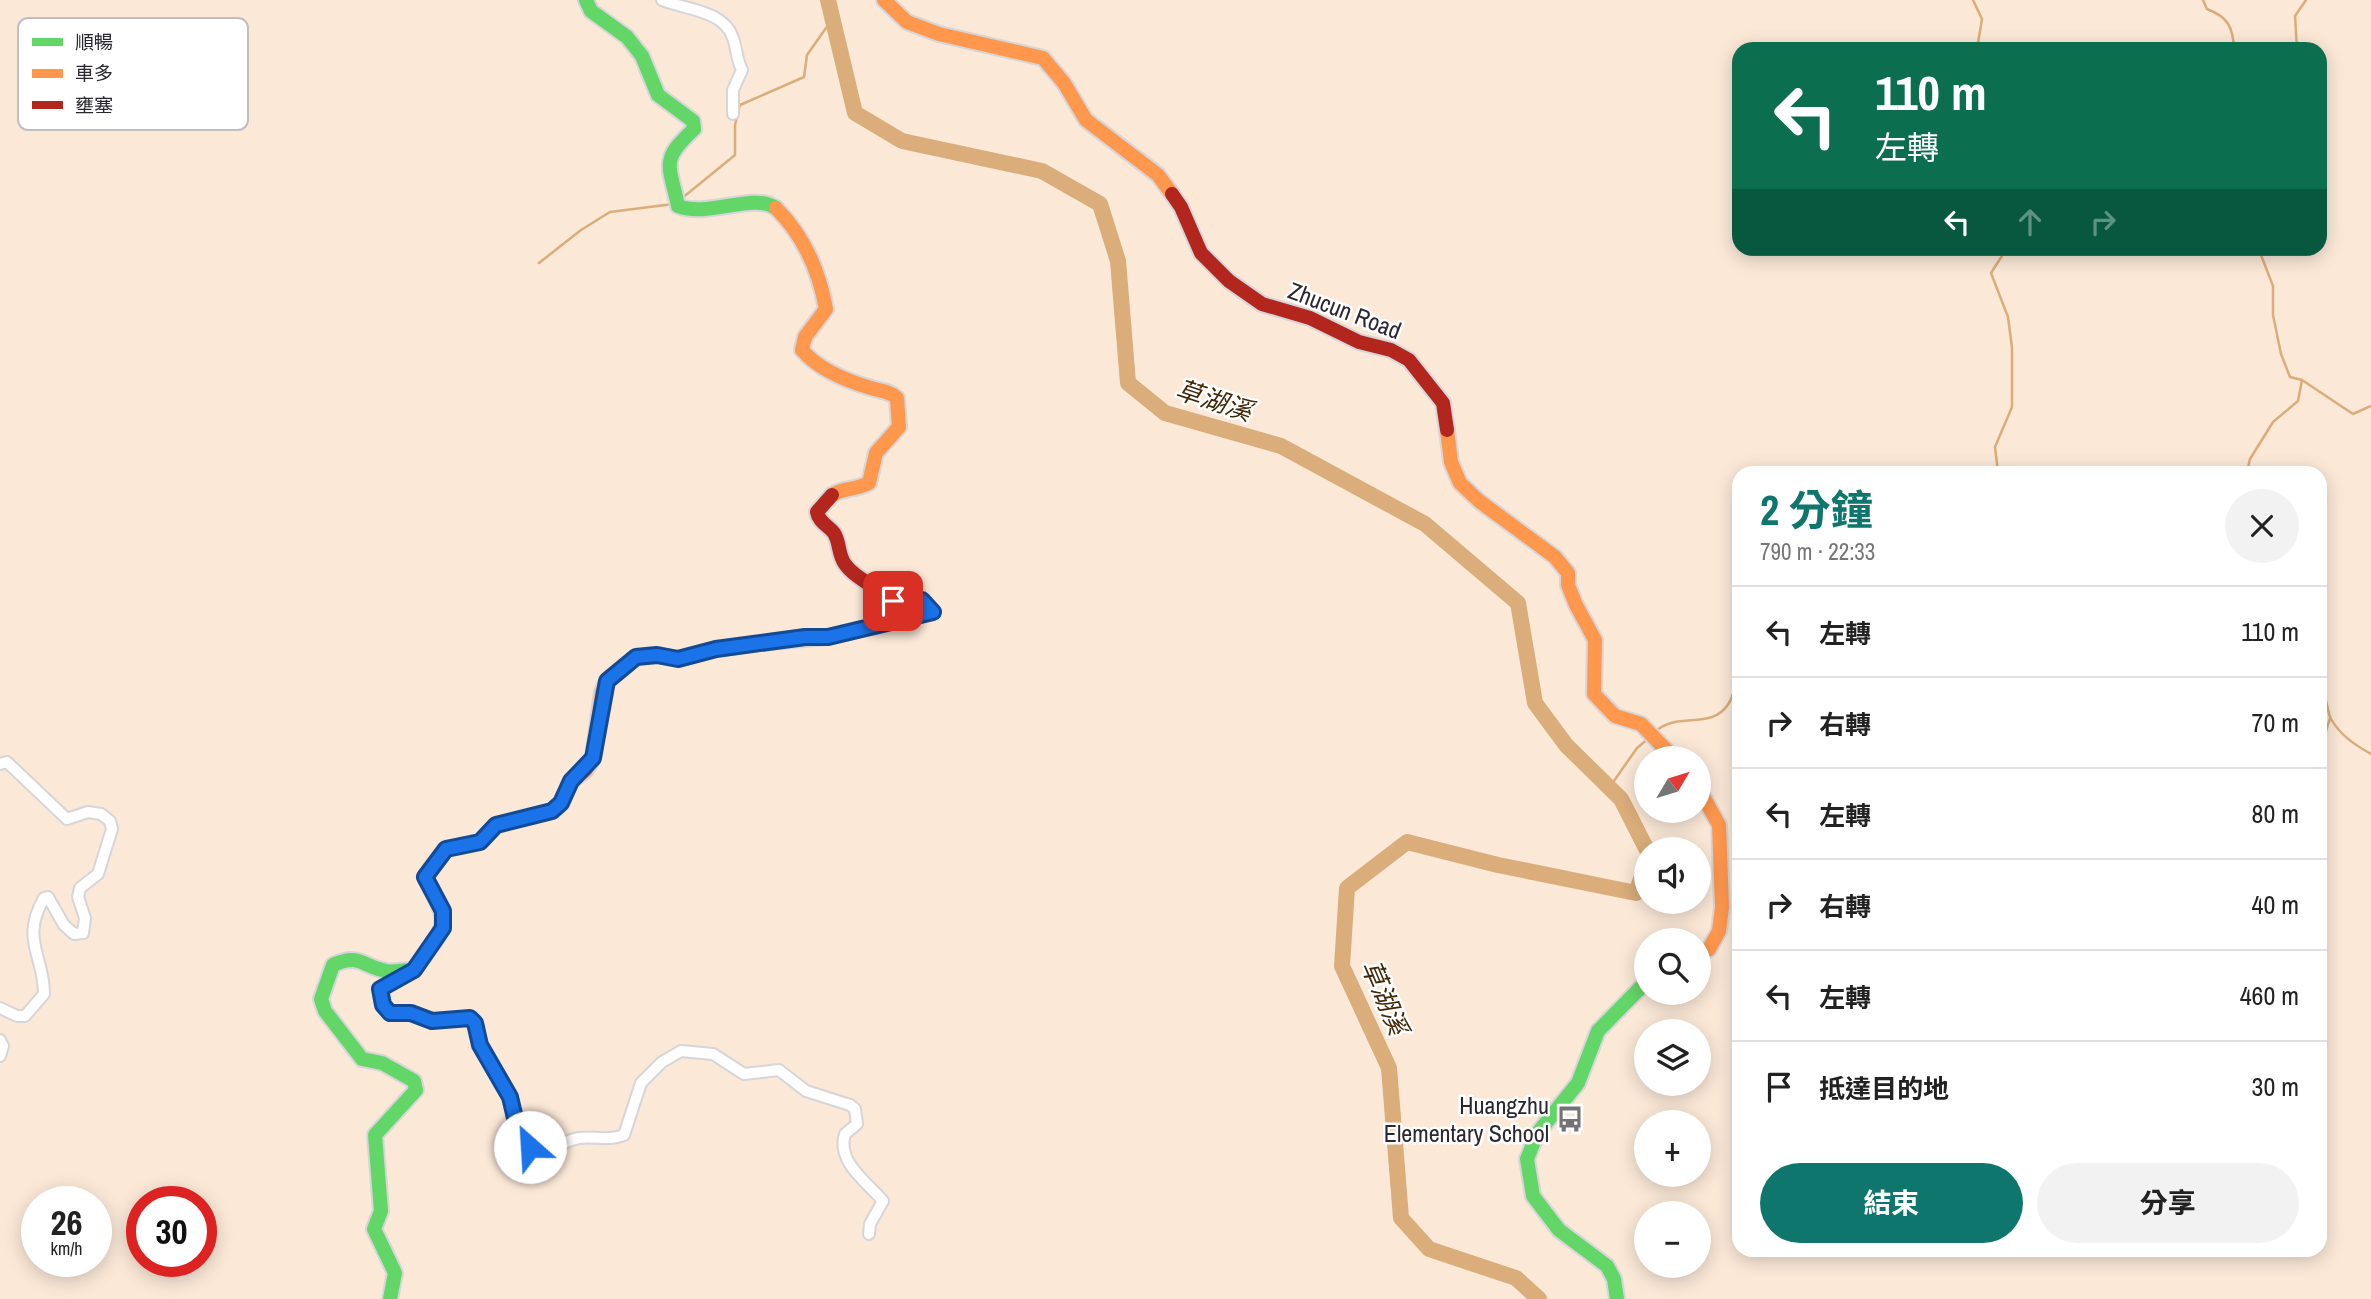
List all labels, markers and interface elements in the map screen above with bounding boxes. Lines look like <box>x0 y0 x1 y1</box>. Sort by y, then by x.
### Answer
legend <box>18 18 248 130</box>
text: 順暢 <box>75 29 113 55</box>
text: 110 m <box>1875 59 1987 125</box>
text: 車多 <box>75 60 113 86</box>
icon: left <box>1760 70 1851 161</box>
text: 壅塞 <box>75 92 113 118</box>
text: 左轉 <box>1875 126 1939 169</box>
icon: left <box>1938 203 1976 241</box>
icon: ahead <box>2011 203 2049 241</box>
icon: right <box>2084 203 2122 241</box>
street label: Zhucun Road <box>1284 274 1406 346</box>
water label: 草湖溪 <box>1171 371 1260 430</box>
text: 2 分鐘 <box>1760 482 1873 538</box>
button: close <box>2225 489 2299 563</box>
text: 790 m · 22:33 <box>1760 536 1875 567</box>
pin <box>863 571 923 631</box>
icon: arrive <box>874 582 912 620</box>
icon: left <box>1760 613 1798 651</box>
text: 110 m <box>2241 614 2299 649</box>
text: 左轉 <box>1819 616 1871 651</box>
icon: right <box>1760 704 1798 742</box>
text: 70 m <box>2252 705 2299 740</box>
text: 右轉 <box>1819 707 1871 742</box>
north arrow <box>1634 746 1712 822</box>
map controls <box>1634 746 1711 1278</box>
icon: left <box>1760 795 1798 833</box>
text: 80 m <box>2252 796 2299 831</box>
text: 左轉 <box>1819 798 1871 833</box>
button: sound <box>1634 837 1711 914</box>
icon: right <box>1760 886 1798 924</box>
text: 40 m <box>2252 887 2299 922</box>
text: 右轉 <box>1819 889 1871 924</box>
button: search <box>1634 928 1711 1005</box>
water label: 草湖溪 <box>1354 954 1418 1043</box>
icon: left <box>1760 977 1798 1015</box>
text: 460 m <box>2240 978 2299 1013</box>
text: 左轉 <box>1819 980 1871 1015</box>
button: layers <box>1634 1019 1711 1096</box>
icon: arrive <box>1760 1068 1798 1106</box>
text: 30 m <box>2252 1069 2299 1104</box>
text: 抵達目的地 <box>1819 1071 1949 1106</box>
place label: Huangzhu Elementary School <box>1384 1089 1549 1149</box>
bus stop icon: Huangzhu Elementary School <box>1555 1104 1585 1134</box>
position arrow <box>493 1110 567 1184</box>
button: + <box>1634 1110 1711 1187</box>
button: 結束 <box>1760 1163 2023 1243</box>
button: 分享 <box>2037 1163 2299 1243</box>
speed limit sign: 30 <box>126 1186 217 1277</box>
text: 26 <box>51 1199 82 1246</box>
button: − <box>1634 1201 1711 1278</box>
text: km/h <box>51 1236 83 1261</box>

